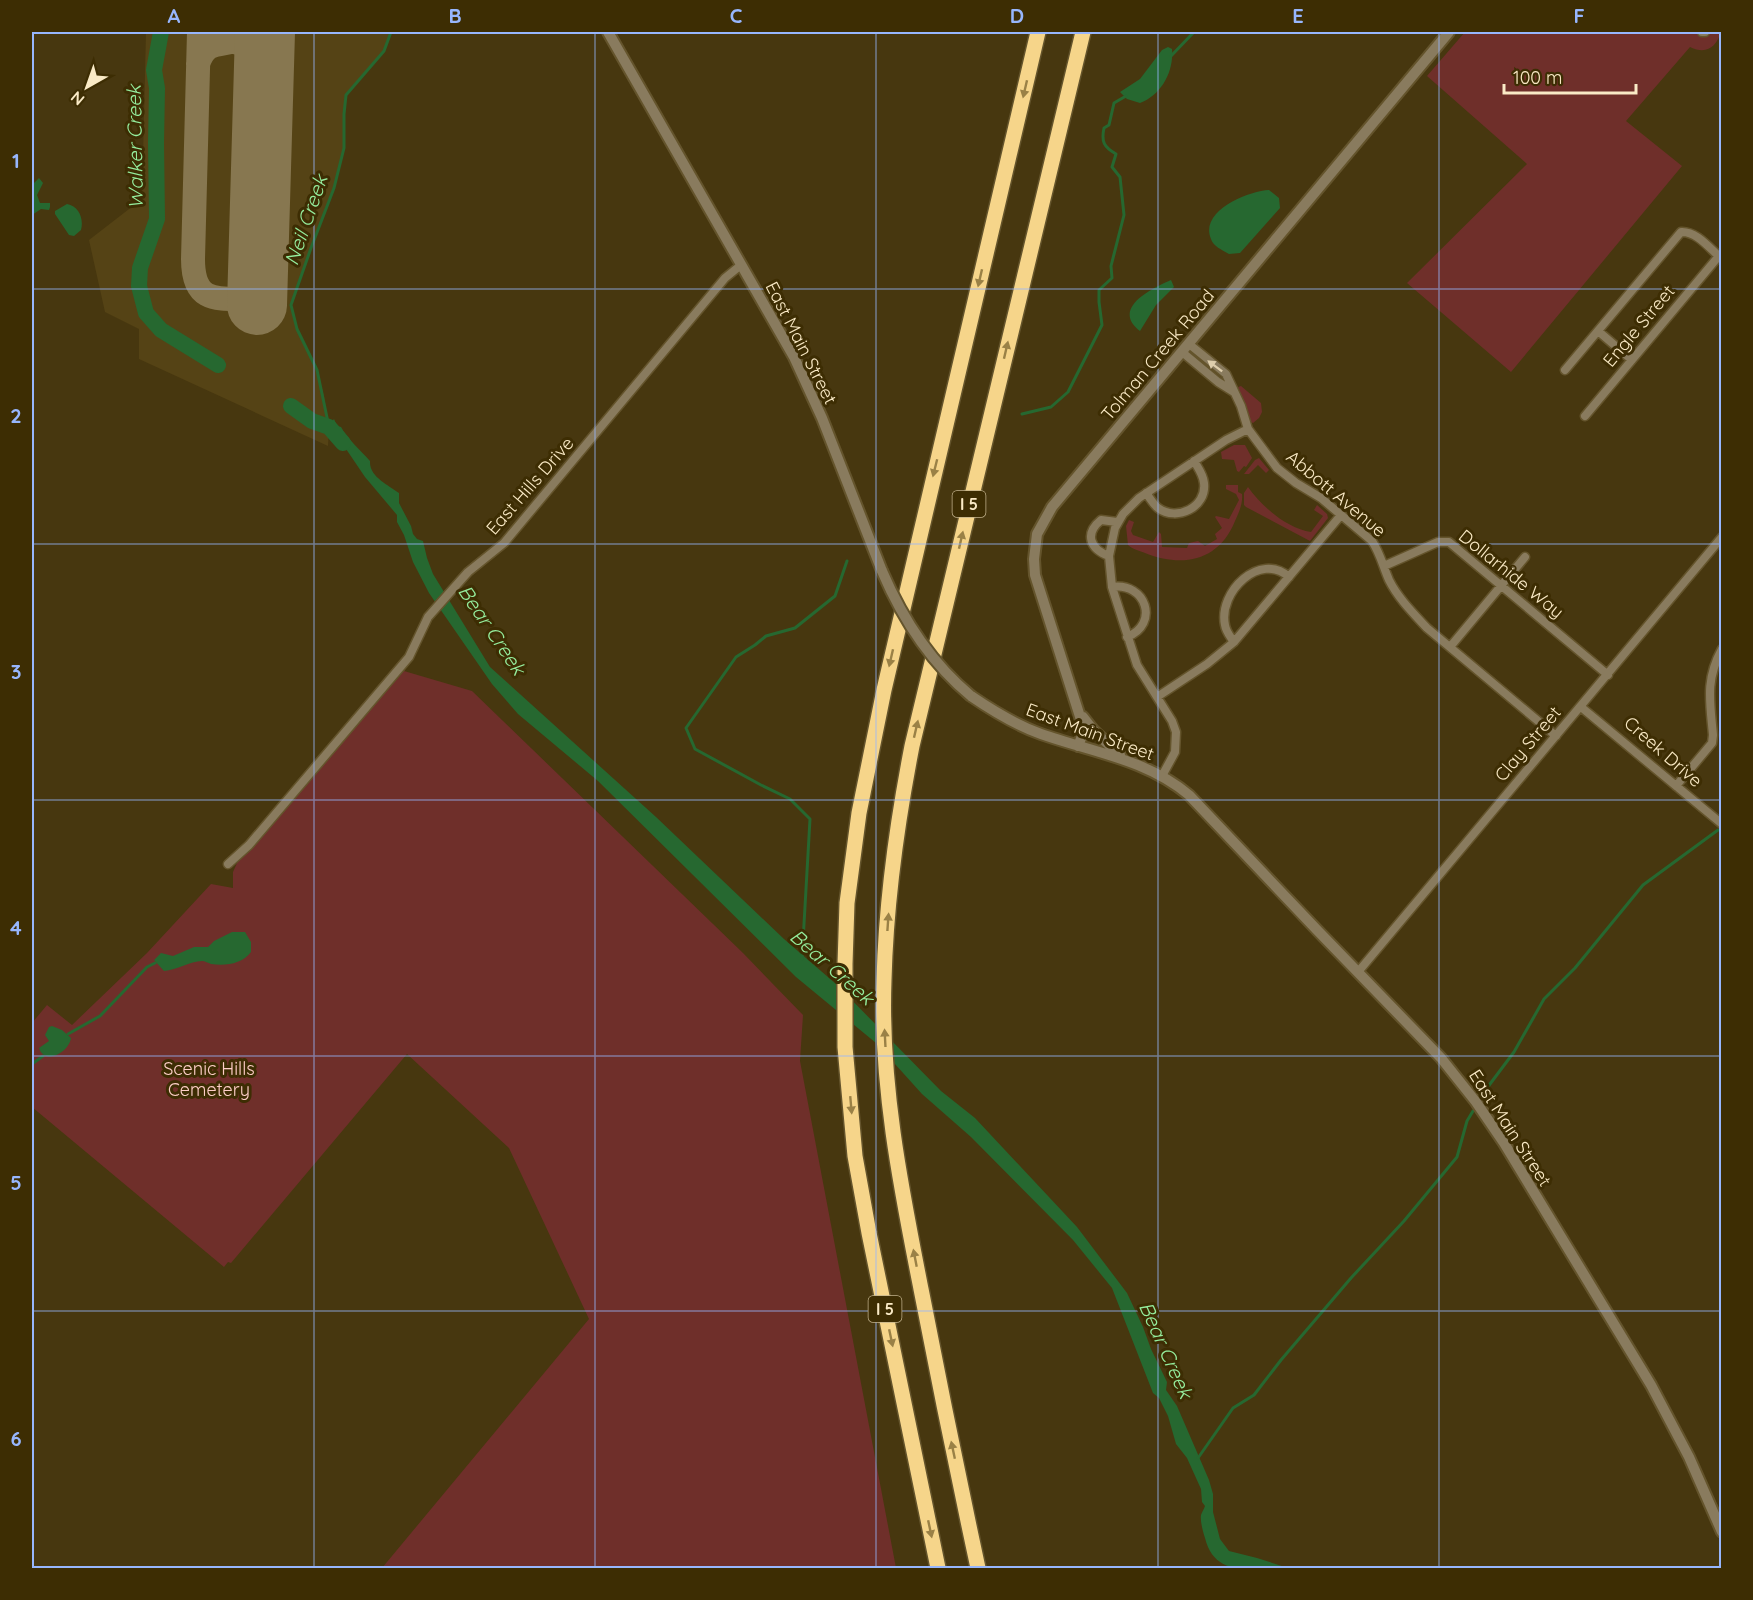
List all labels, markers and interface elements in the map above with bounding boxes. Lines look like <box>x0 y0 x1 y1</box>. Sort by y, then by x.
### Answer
text: A <box>168 3 181 28</box>
text: B <box>448 3 462 28</box>
text: C <box>730 3 743 28</box>
text: D <box>1010 3 1024 28</box>
text: E <box>1292 3 1304 28</box>
text: F <box>1573 3 1585 28</box>
north arrow <box>57 57 117 117</box>
scale bar <box>1504 57 1636 95</box>
text: 100 m <box>1513 66 1562 89</box>
one-way arrow <box>1019 79 1029 98</box>
water label: Walker Creek <box>121 82 148 209</box>
text: N <box>66 87 88 110</box>
text: 1 <box>12 148 20 173</box>
water label: Neil Creek <box>278 169 333 268</box>
one-way arrow <box>974 269 984 287</box>
street label: East Main Street <box>761 278 842 408</box>
street label: Engle Street <box>1598 280 1680 371</box>
street label: Tolman Creek Road <box>1096 284 1219 425</box>
one-way arrow <box>1001 341 1011 359</box>
one-way arrow <box>1207 360 1223 372</box>
text: 2 <box>10 403 22 428</box>
street label: East Hills Drive <box>481 432 578 539</box>
street label: Abbott Avenue <box>1282 445 1391 542</box>
one-way arrow <box>930 459 940 477</box>
road number: I 5 <box>952 491 986 517</box>
street label: Dollarhide Way <box>1454 524 1568 623</box>
one-way arrow <box>956 530 966 549</box>
water label: Bear Creek <box>453 580 533 681</box>
one-way arrow <box>885 649 895 667</box>
text: 3 <box>11 659 21 684</box>
street label: East Main Street <box>1023 698 1157 765</box>
street label: Clay Street <box>1490 701 1566 786</box>
street label: Creek Drive <box>1619 711 1707 792</box>
one-way arrow <box>912 720 922 739</box>
one-way arrow <box>883 913 893 932</box>
text: 4 <box>10 915 22 940</box>
water label: Bear Creek <box>785 923 881 1011</box>
one-way arrow <box>881 1028 890 1047</box>
park label: Scenic Hills Cemetery <box>163 1057 255 1101</box>
street label: East Main Street <box>1464 1065 1557 1190</box>
one-way arrow <box>846 1096 856 1115</box>
text: 5 <box>10 1170 22 1195</box>
one-way arrow <box>910 1249 919 1268</box>
road number: I 5 <box>868 1296 902 1322</box>
water label: Bear Creek <box>1134 1298 1200 1404</box>
one-way arrow <box>887 1329 896 1348</box>
text: 6 <box>10 1426 22 1451</box>
one-way arrow <box>948 1440 957 1459</box>
one-way arrow <box>926 1520 935 1539</box>

